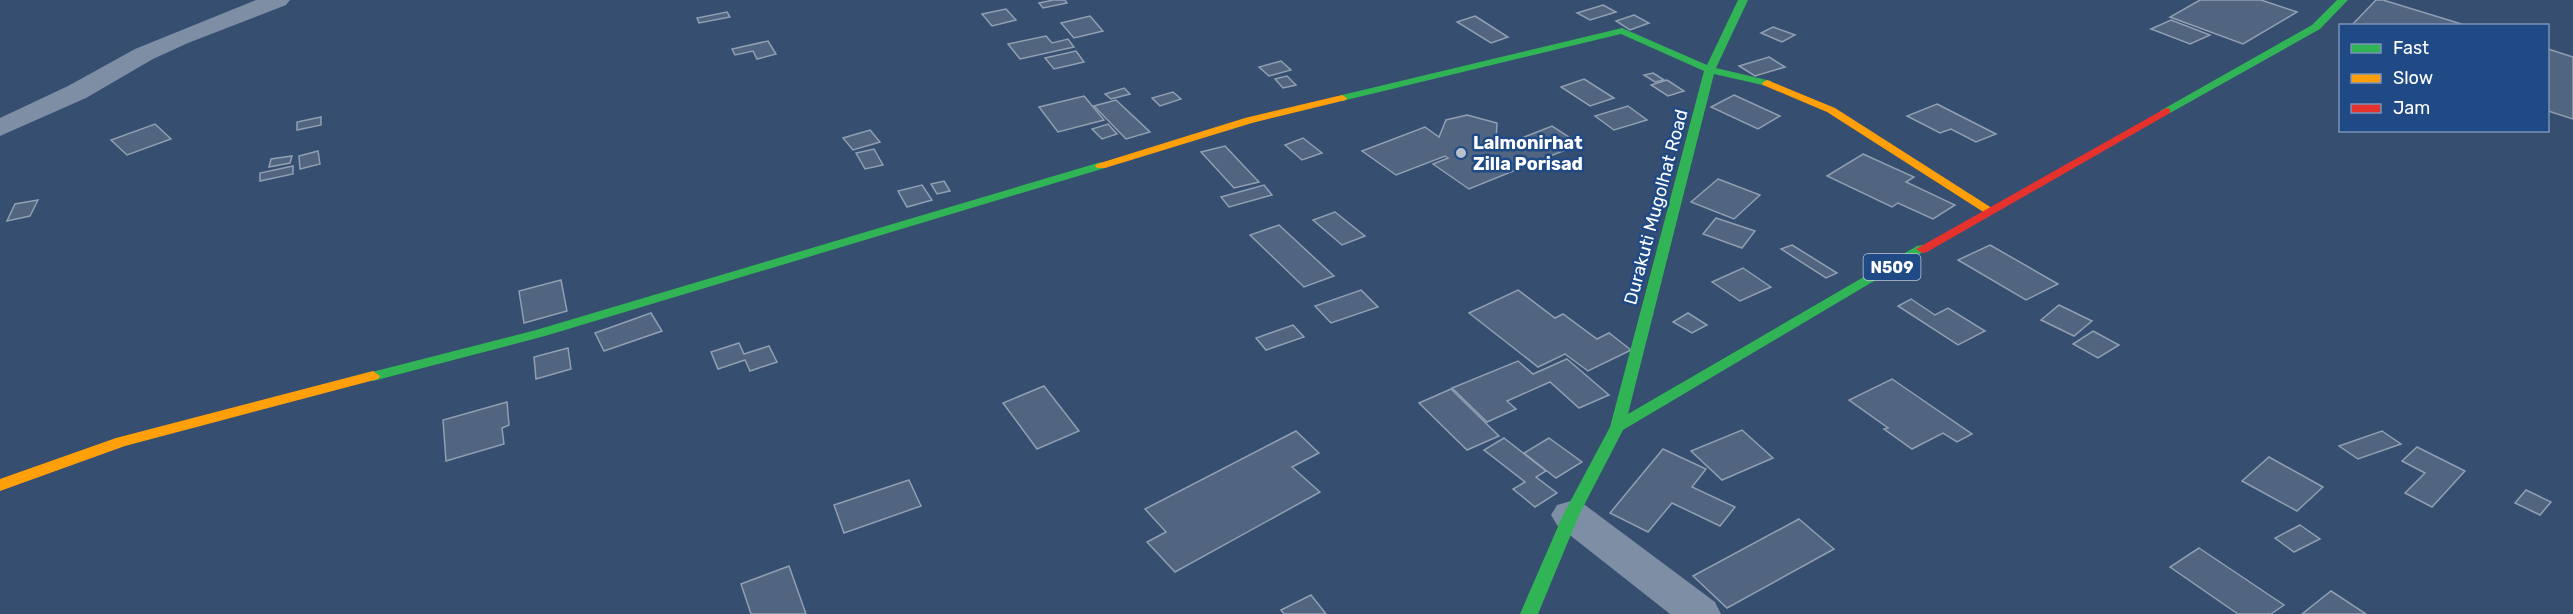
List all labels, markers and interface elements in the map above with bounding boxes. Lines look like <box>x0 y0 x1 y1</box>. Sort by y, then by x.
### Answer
legend <box>2339 24 2549 132</box>
text: Fast <box>2393 37 2429 59</box>
text: Slow <box>2393 67 2433 89</box>
text: Jam <box>2393 97 2430 119</box>
street label: Durakuti Mugolhat Road <box>1619 107 1693 307</box>
place label: Lalmonirhat Zilla Porisad <box>1473 132 1583 175</box>
marker: Lalmonirhat Zilla Porisad <box>1454 146 1468 160</box>
road number: N509 <box>1864 254 1920 280</box>

